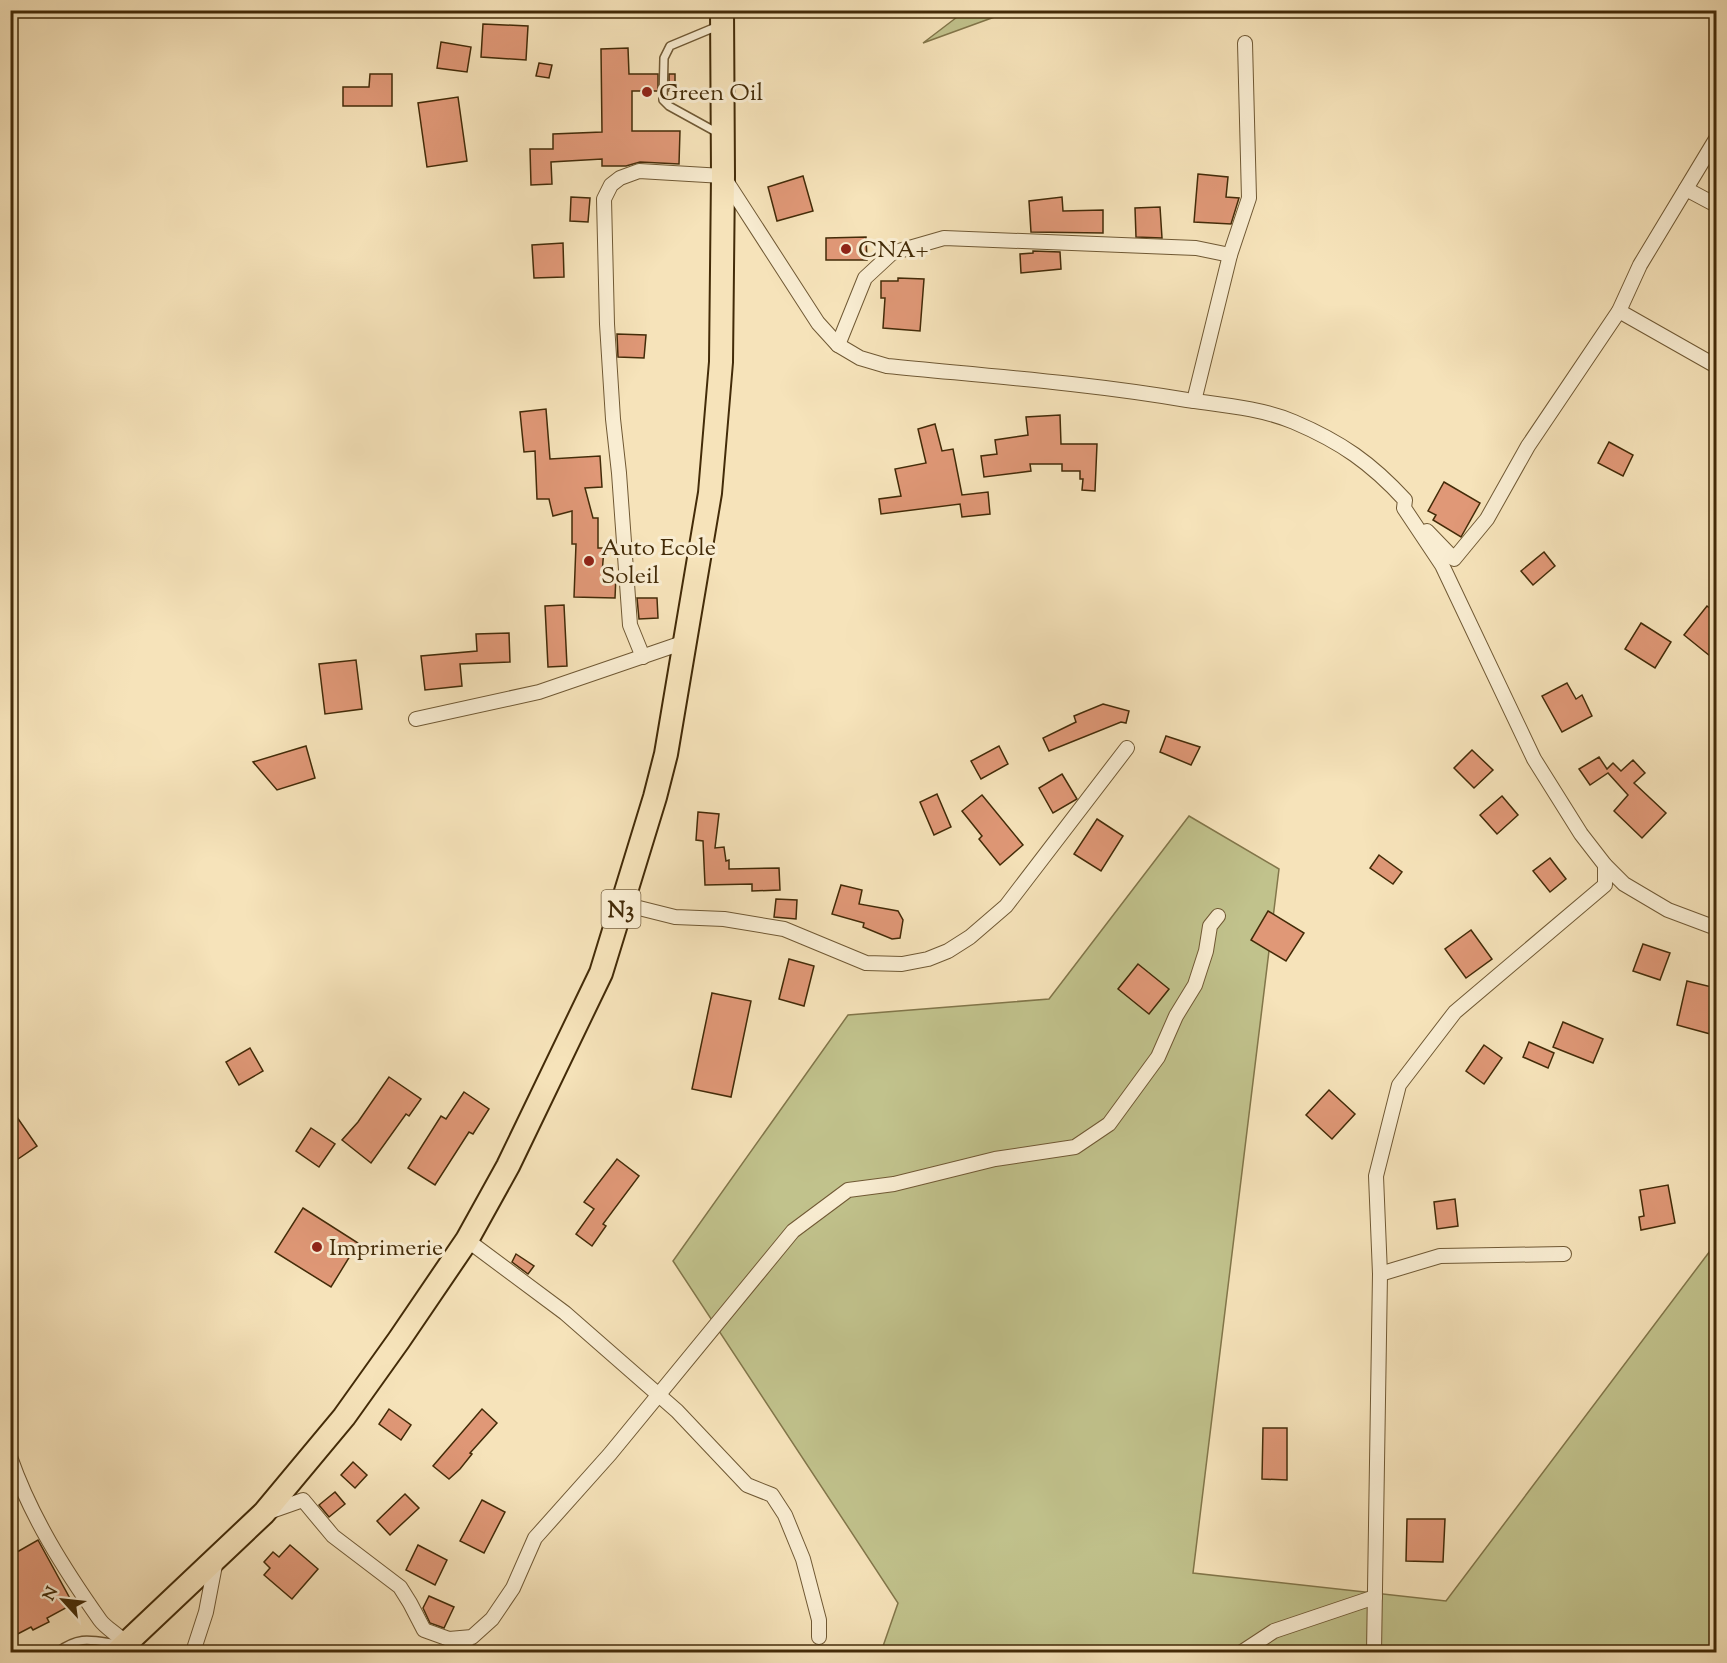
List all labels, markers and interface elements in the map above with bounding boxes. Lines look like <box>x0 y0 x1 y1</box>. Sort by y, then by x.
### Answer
place label: Green Oil <box>659 77 764 111</box>
marker: Green Oil <box>640 85 654 99</box>
place label: CNA+ <box>858 234 928 268</box>
marker: CNA+ <box>839 242 853 256</box>
place label: Auto Ecole Soleil <box>601 532 716 594</box>
marker: Auto Ecole Soleil <box>582 554 596 568</box>
road number: N3 <box>602 890 640 928</box>
place label: Imprimerie <box>329 1232 443 1266</box>
marker: Imprimerie <box>310 1240 324 1254</box>
north arrow <box>33 1570 93 1630</box>
text: N <box>39 1583 65 1605</box>

